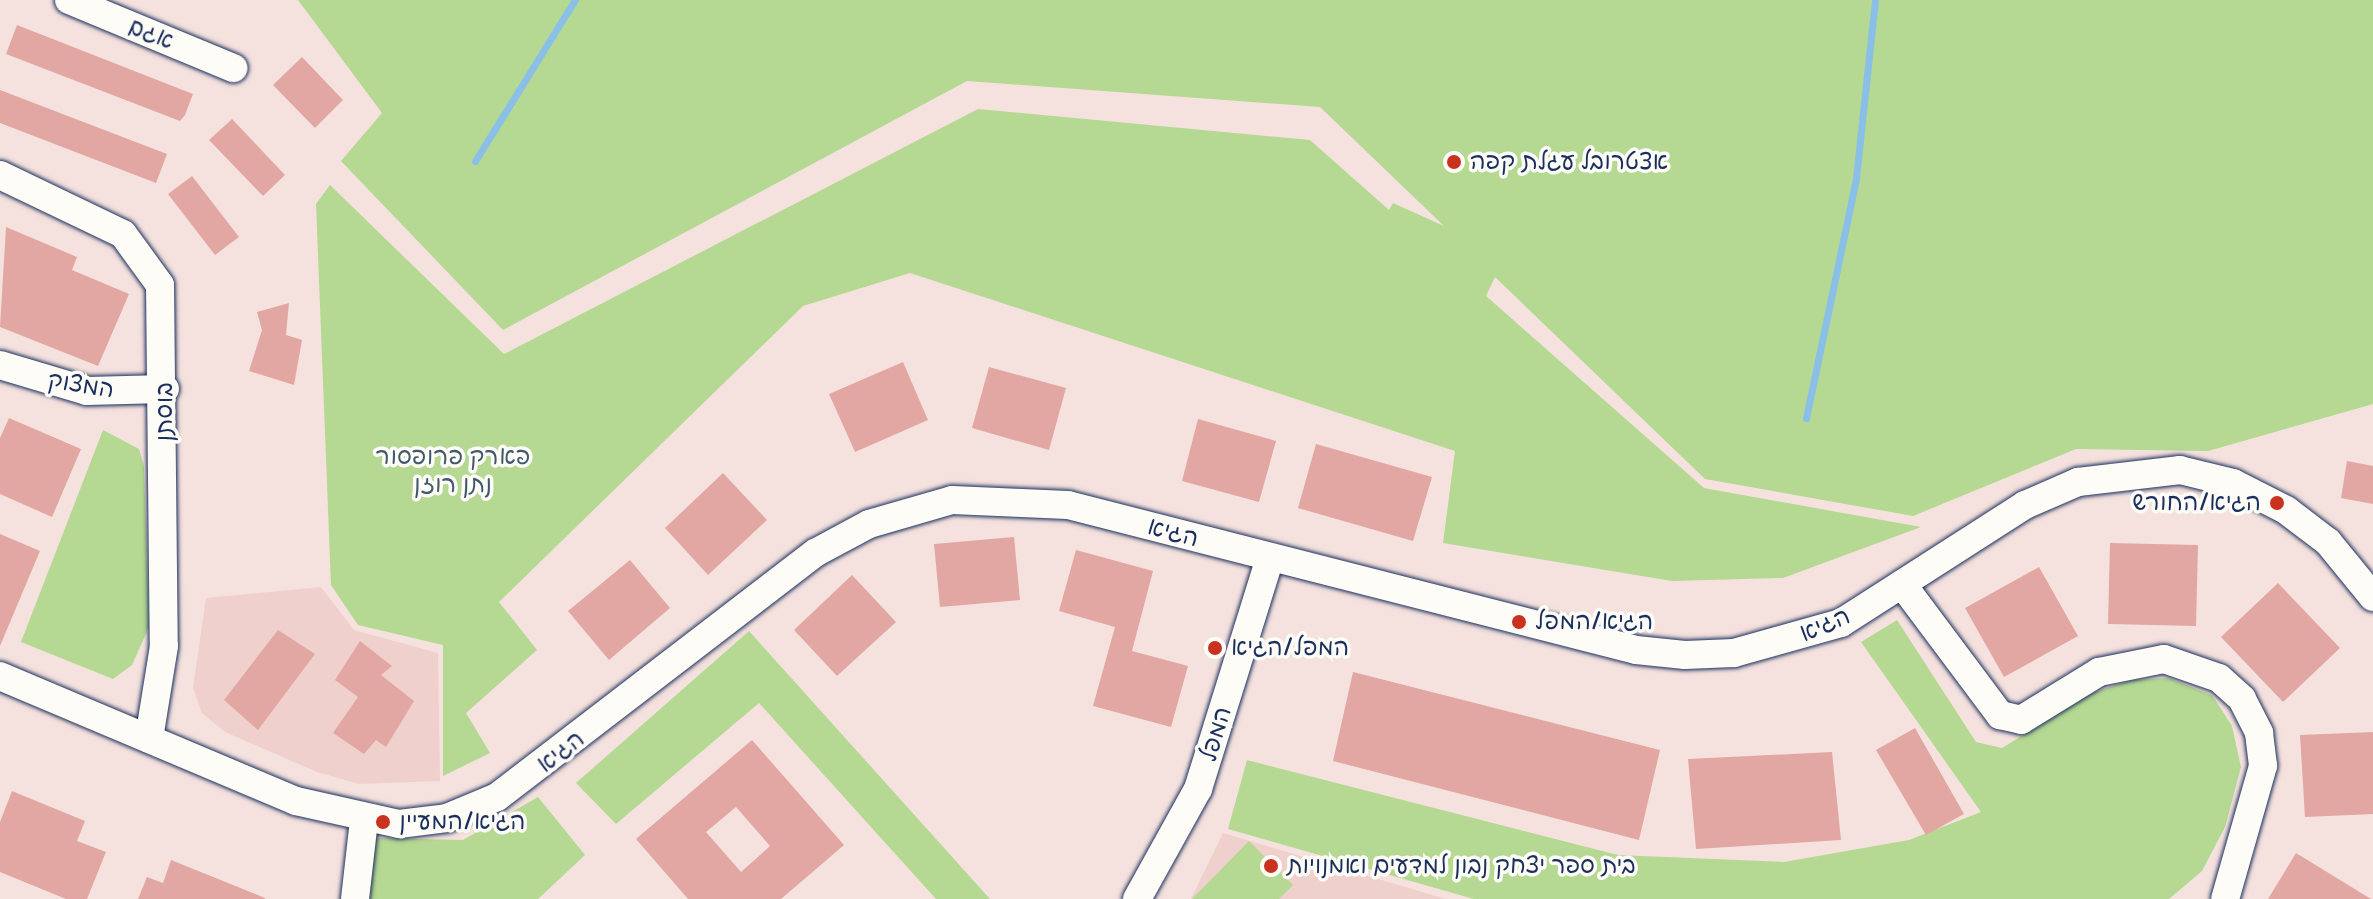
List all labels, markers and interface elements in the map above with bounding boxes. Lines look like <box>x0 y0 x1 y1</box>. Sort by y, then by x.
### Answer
street label: אגם <box>124 12 178 56</box>
place label: אצטרובל עגלת קפה <box>1470 148 1668 176</box>
marker: אצטרובל עגלת קפה <box>1445 153 1463 171</box>
street label: המצוק <box>46 366 116 404</box>
street label: בוסתן <box>151 382 179 442</box>
park label: פארק פרופסור נתן רוזן <box>376 443 530 499</box>
place label: הגיא/החורש <box>2132 489 2261 517</box>
marker: הגיא/החורש <box>2268 494 2286 512</box>
street label: הגיא <box>1144 512 1202 554</box>
street label: הגיא <box>1796 602 1854 648</box>
place label: הגיא/המפל <box>1535 608 1653 636</box>
marker: הגיא/המפל <box>1510 613 1528 631</box>
place label: המפל/הגיא <box>1231 634 1349 662</box>
marker: המפל/הגיא <box>1206 639 1224 657</box>
street label: המפל <box>1194 703 1238 765</box>
street label: הגיא <box>532 725 590 779</box>
place label: הגיא/המעיין <box>399 808 526 836</box>
marker: הגיא/המעיין <box>374 813 392 831</box>
place label: בית ספר יצחק נבון למדעים ואמנויות <box>1287 852 1636 880</box>
marker: בית ספר יצחק נבון למדעים ואמנויות <box>1262 857 1280 875</box>

